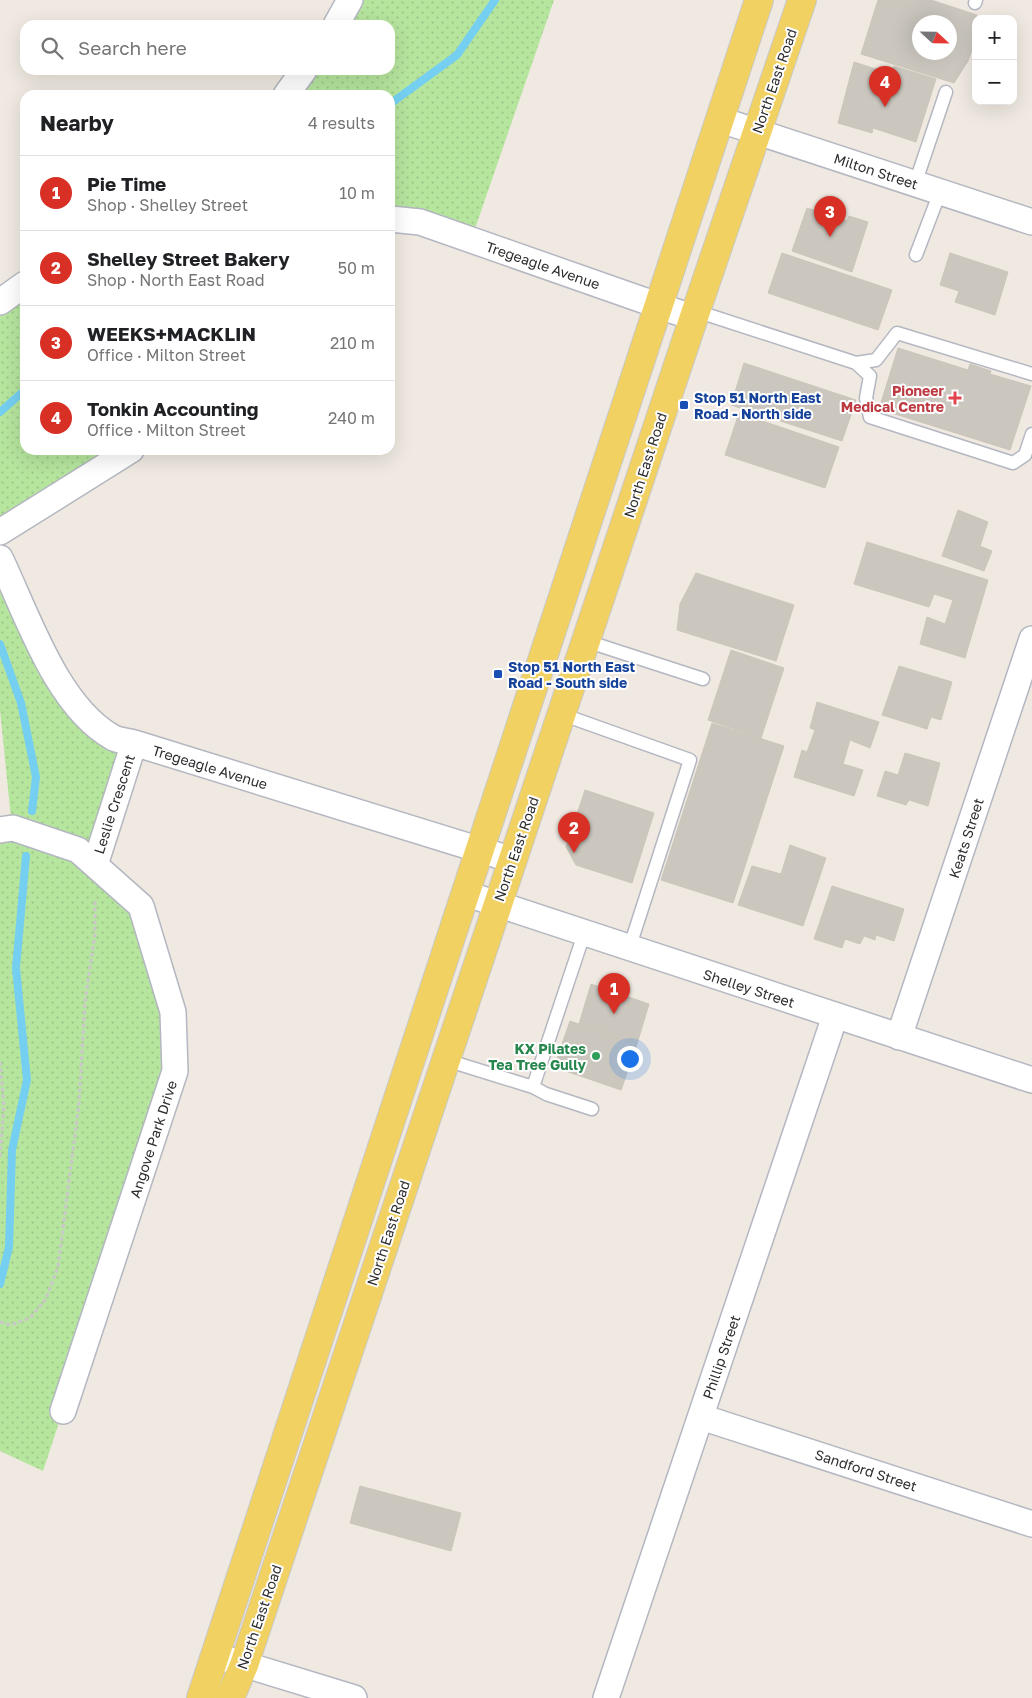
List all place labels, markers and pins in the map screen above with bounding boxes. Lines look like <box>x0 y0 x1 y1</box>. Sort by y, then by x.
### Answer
pin: 4 <box>869 66 901 107</box>
pin: 3 <box>814 196 846 237</box>
place label: Pioneer Medical Centre <box>841 382 945 415</box>
place label: Stop 51 North East Road - North side <box>694 389 822 422</box>
marker: Pioneer Medical Centre <box>948 391 962 405</box>
marker: Stop 51 North East Road - North side <box>678 399 690 411</box>
place label: Stop 51 North East Road - South side <box>508 658 636 691</box>
marker: Stop 51 North East Road - South side <box>492 668 504 680</box>
pin: 2 <box>558 812 590 853</box>
pin: 1 <box>598 973 630 1014</box>
place label: KX Pilates Tea Tree Gully <box>488 1040 587 1073</box>
marker: KX Pilates Tea Tree Gully <box>590 1050 602 1062</box>

